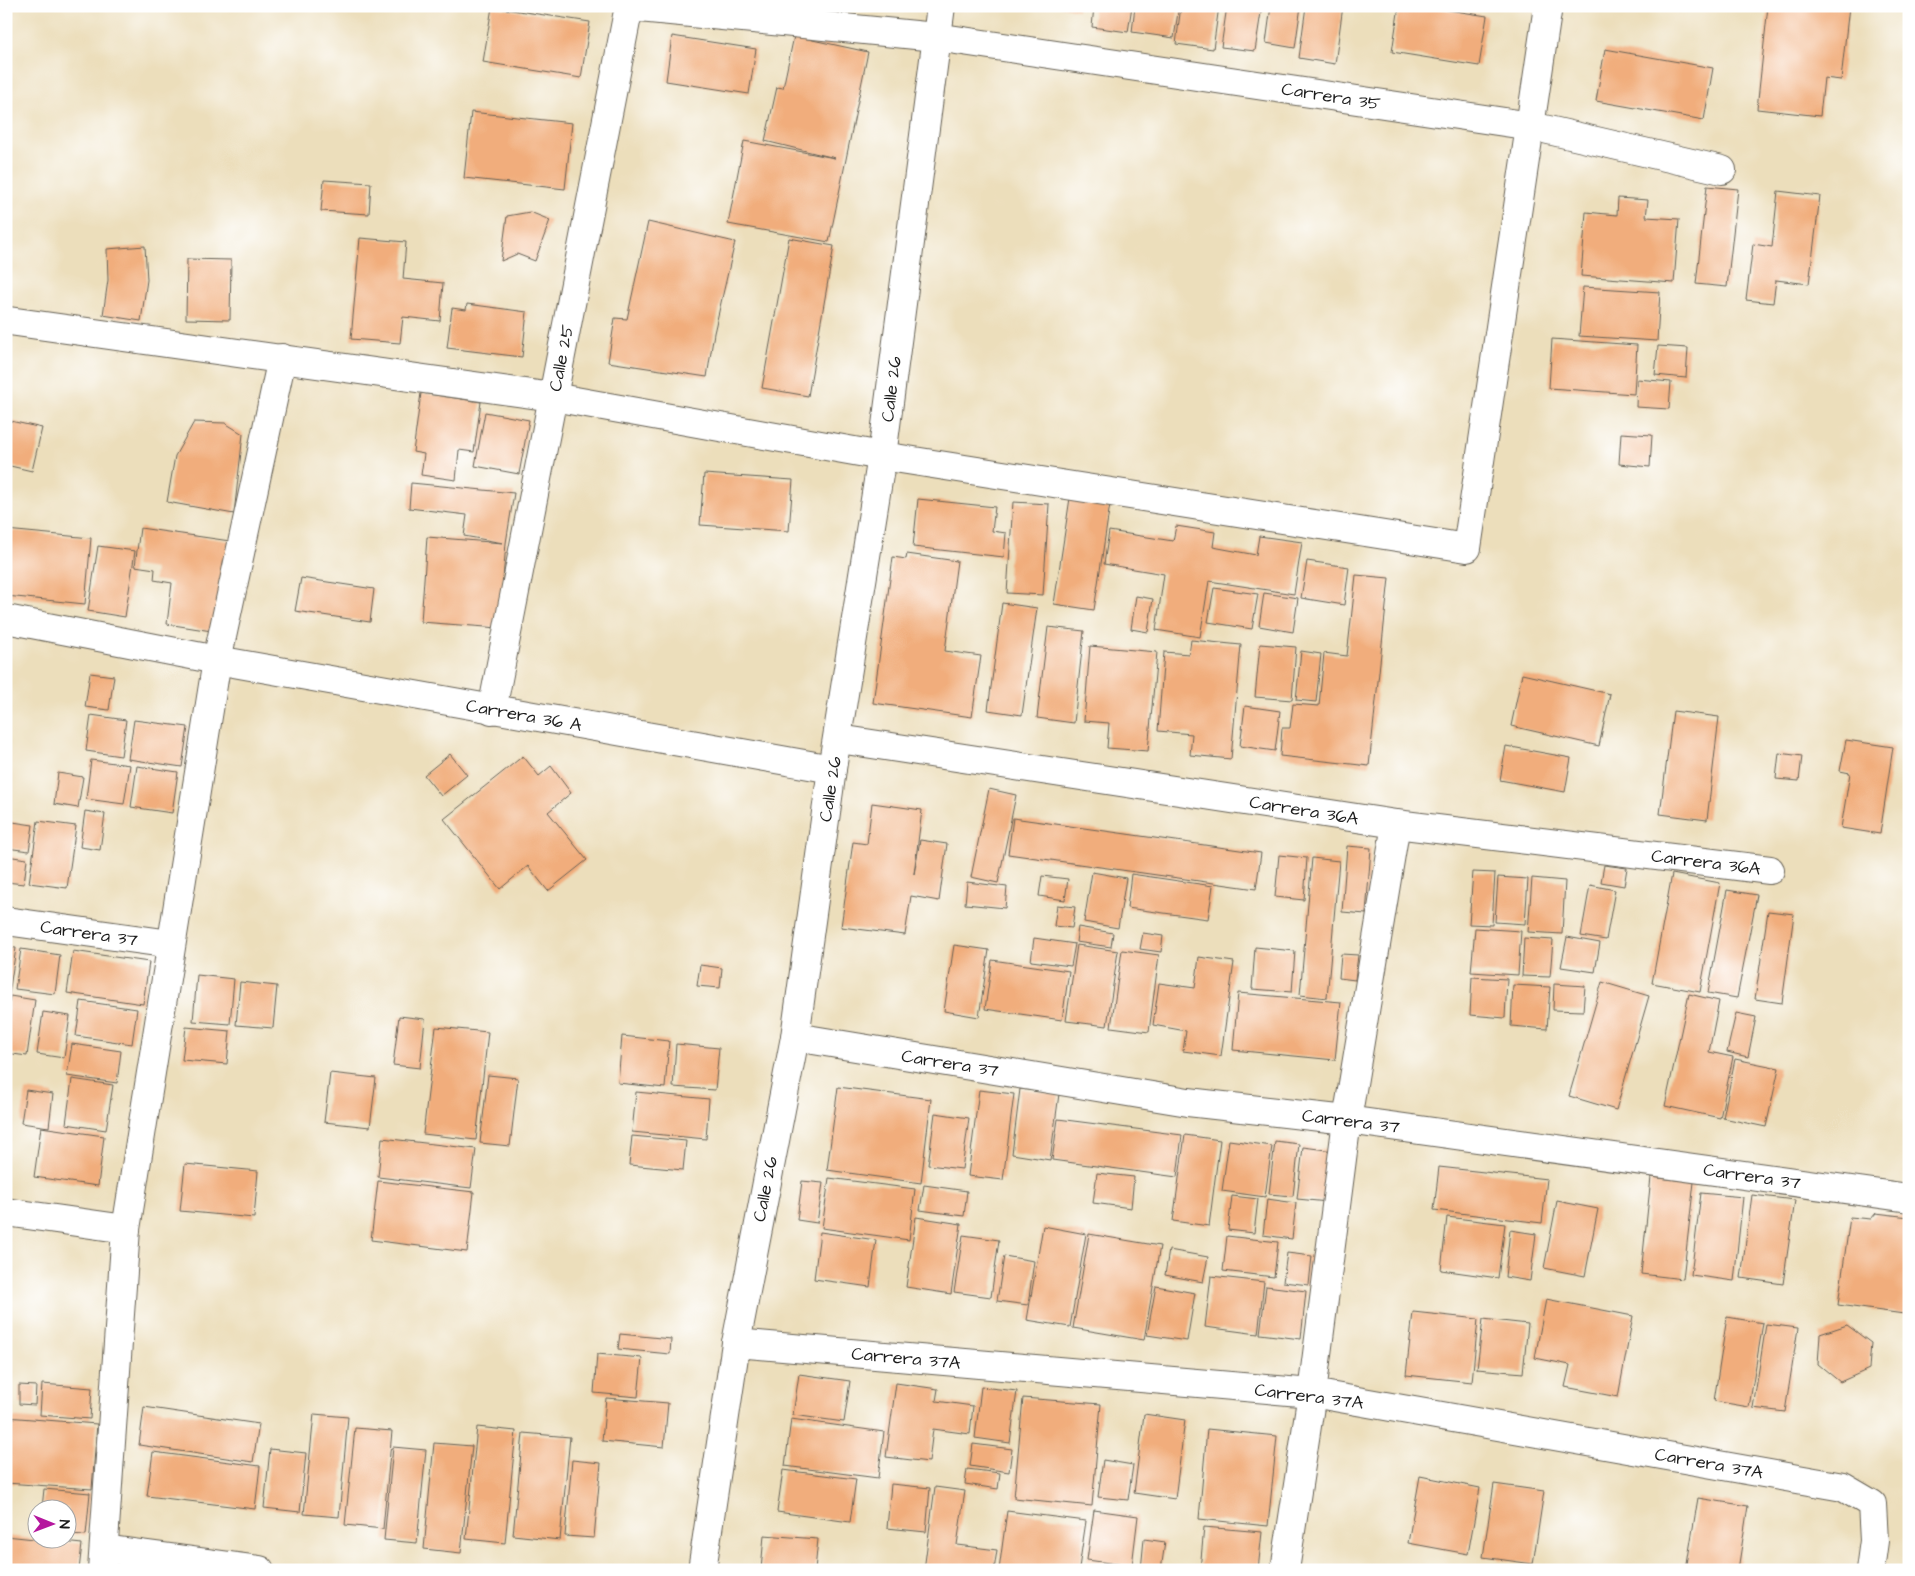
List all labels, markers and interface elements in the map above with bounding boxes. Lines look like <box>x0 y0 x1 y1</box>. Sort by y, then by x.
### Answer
street label: Carrera 35 <box>1280 76 1382 117</box>
street label: Calle 25 <box>543 322 580 394</box>
street label: Calle 26 <box>875 355 908 423</box>
street label: Carrera 36 A <box>464 693 584 738</box>
street label: Calle 26 <box>813 754 848 824</box>
street label: Carrera 36A <box>1248 790 1361 831</box>
street label: Carrera 36A <box>1650 843 1762 882</box>
street label: Carrera 37 <box>39 914 139 953</box>
street label: Carrera 37 <box>900 1043 1000 1084</box>
street label: Carrera 37 <box>1301 1103 1401 1140</box>
street label: Calle 26 <box>747 1154 784 1224</box>
street label: Carrera 37 <box>1702 1157 1802 1196</box>
street label: Carrera 37A <box>850 1341 962 1376</box>
street label: Carrera 37A <box>1253 1377 1365 1416</box>
street label: Carrera 37A <box>1653 1442 1765 1485</box>
north arrow <box>28 1498 78 1548</box>
text: N <box>54 1520 74 1529</box>

